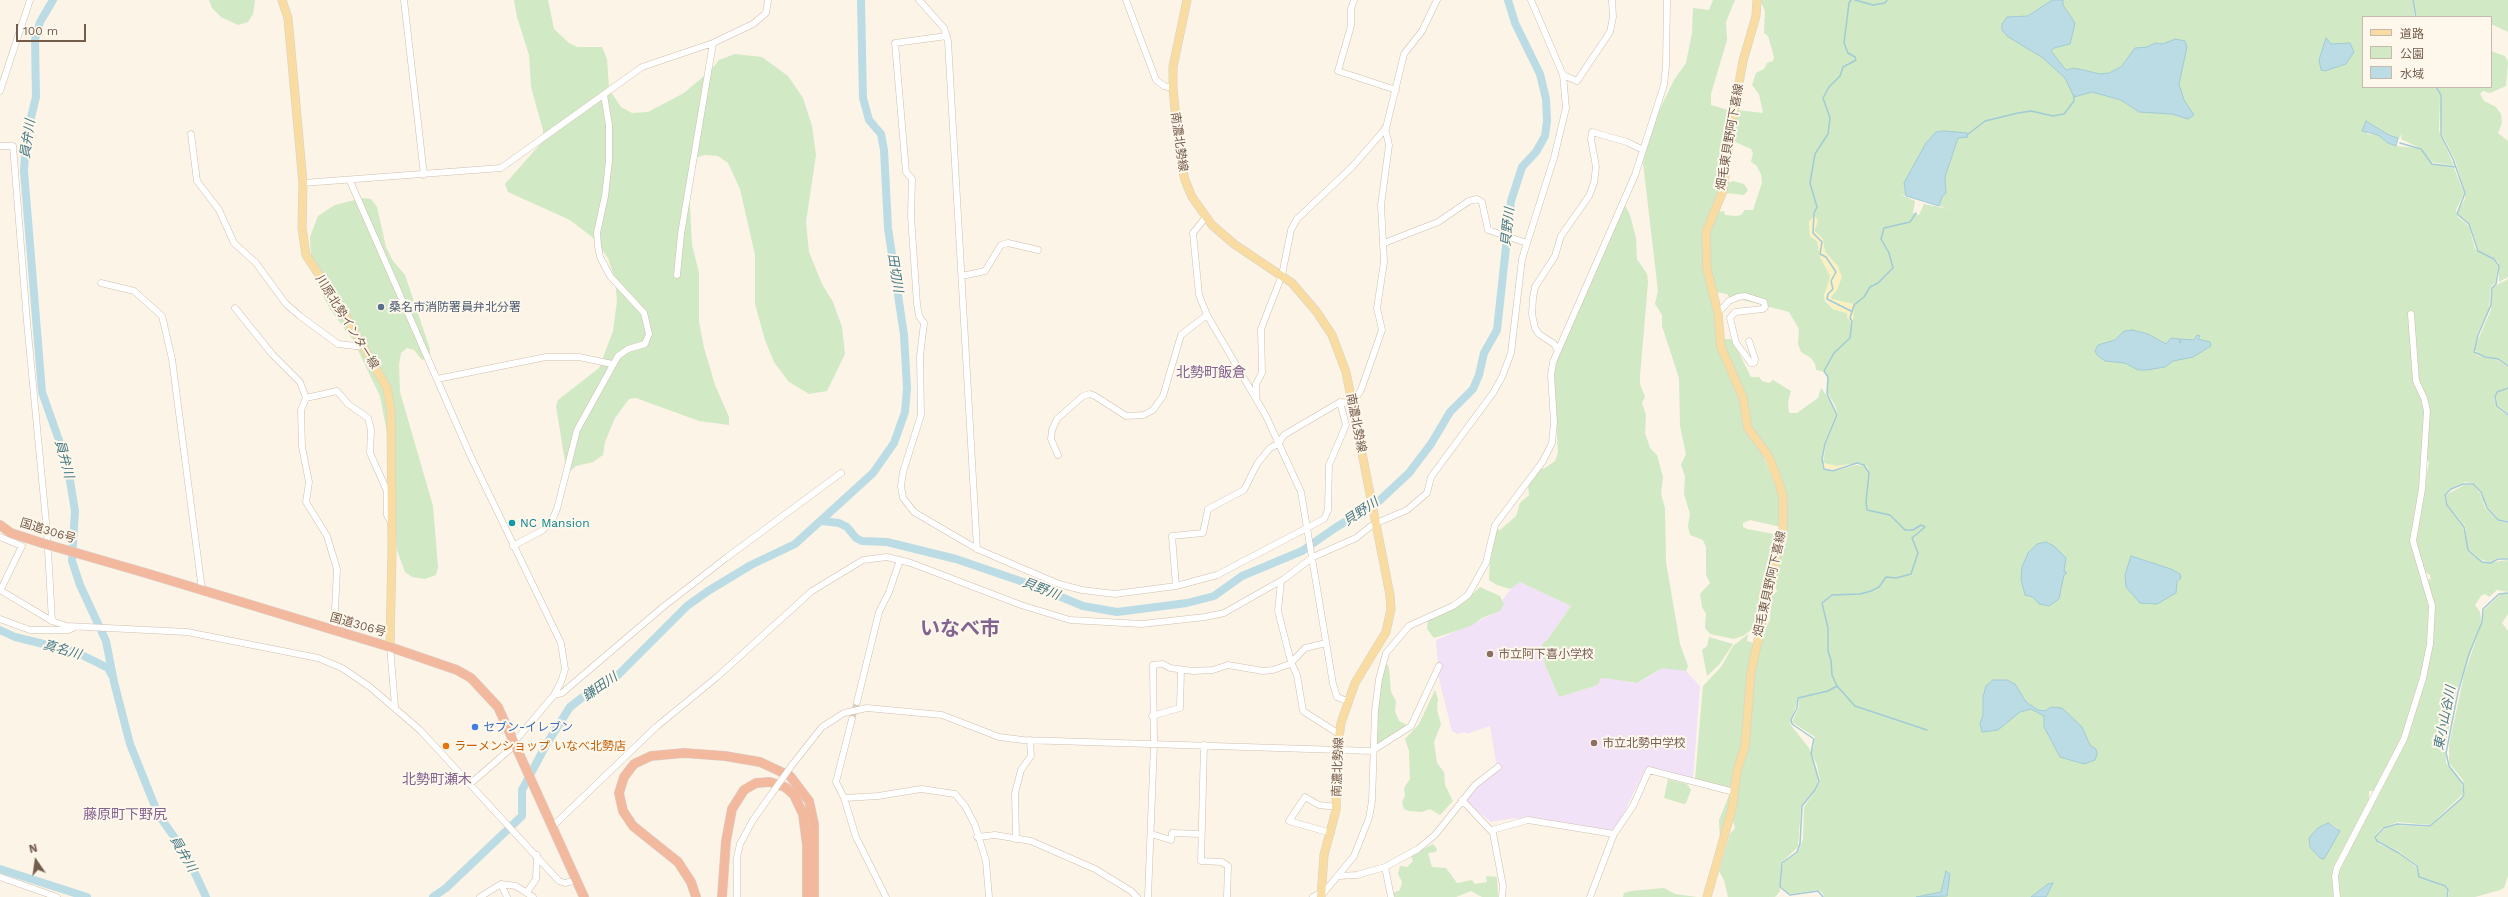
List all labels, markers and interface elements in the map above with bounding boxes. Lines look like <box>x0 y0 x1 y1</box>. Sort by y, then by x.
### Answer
scale bar <box>18 16 88 42</box>
legend <box>2362 16 2492 88</box>
text: 100 m <box>23 24 58 38</box>
text: 道路 <box>2400 27 2424 41</box>
text: 公園 <box>2400 47 2424 61</box>
text: 水域 <box>2400 67 2424 81</box>
street label: 畑毛東貝野阿下喜線 <box>1714 83 1746 191</box>
street label: 南濃北勢線 <box>1168 111 1190 173</box>
water label: 員弁川 <box>18 119 38 159</box>
water label: 貝野川 <box>1498 207 1518 247</box>
water label: 田切川 <box>884 253 906 293</box>
street label: 川原北勢インター線 <box>312 272 382 372</box>
place label: 桑名市消防署員弁北分署 <box>389 300 521 314</box>
marker: 桑名市消防署員弁北分署 <box>376 302 386 312</box>
district label: 北勢町飯倉 <box>1176 365 1246 381</box>
street label: 南濃北勢線 <box>1343 392 1369 454</box>
water label: 員弁川 <box>51 438 77 480</box>
water label: 貝野川 <box>1340 495 1382 529</box>
street label: 国道306号 <box>18 516 78 546</box>
place label: NC Mansion <box>520 516 590 530</box>
marker: NC Mansion <box>507 518 517 528</box>
street label: 畑毛東貝野阿下喜線 <box>1751 530 1789 638</box>
water label: 貝野川 <box>1020 575 1062 603</box>
street label: 国道306号 <box>328 610 388 640</box>
district label: いなべ市 <box>920 617 1000 641</box>
water label: 真名川 <box>41 637 83 663</box>
place label: 市立阿下喜小学校 <box>1498 647 1594 661</box>
marker: 市立阿下喜小学校 <box>1485 649 1495 659</box>
water label: 鎌田川 <box>580 669 620 705</box>
water label: 東小山谷川 <box>2431 685 2459 751</box>
place label: セブン-イレブン <box>483 720 573 734</box>
marker: セブン-イレブン <box>470 722 480 732</box>
place label: 市立北勢中学校 <box>1602 736 1686 750</box>
street label: 南濃北勢線 <box>1330 737 1346 797</box>
marker: 市立北勢中学校 <box>1589 738 1599 748</box>
place label: ラーメンショップ いなべ北勢店 <box>454 739 626 753</box>
marker: ラーメンショップ いなべ北勢店 <box>441 741 451 751</box>
district label: 北勢町瀬木 <box>402 772 472 788</box>
district label: 藤原町下野尻 <box>83 807 167 823</box>
water label: 員弁川 <box>166 833 200 875</box>
north arrow <box>16 841 56 881</box>
text: N <box>28 842 39 856</box>

